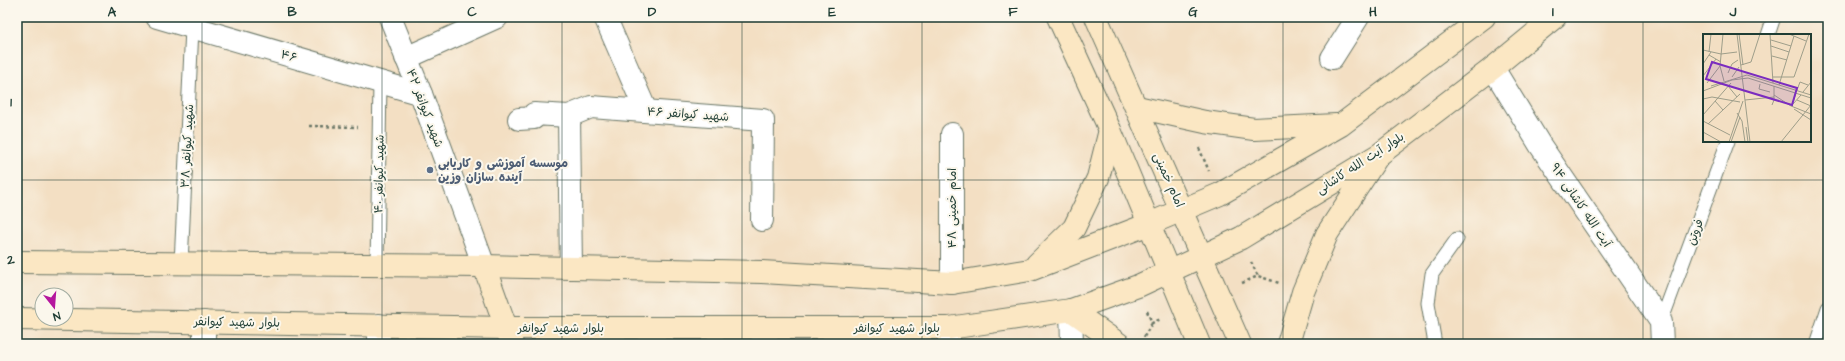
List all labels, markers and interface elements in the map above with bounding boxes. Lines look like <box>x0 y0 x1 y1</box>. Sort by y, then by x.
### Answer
text: A <box>108 3 117 21</box>
text: B <box>287 3 297 21</box>
text: C <box>467 3 477 21</box>
text: D <box>648 3 657 21</box>
text: E <box>828 3 836 21</box>
text: F <box>1008 3 1018 21</box>
text: G <box>1188 3 1198 21</box>
text: H <box>1369 3 1377 21</box>
text: I <box>1552 3 1554 21</box>
text: J <box>1729 3 1737 21</box>
inset map <box>1703 34 1811 142</box>
street label: ۴۶ <box>279 46 299 67</box>
street label: شهید کیوانفر ۴۲ <box>402 66 447 150</box>
text: 1 <box>10 93 12 111</box>
street label: شهید کیوانفر ۴۶ <box>646 103 729 126</box>
street label: شهید کیوانفر ۳۸ <box>177 104 198 188</box>
street label: بلوار آیت الله کاشانی <box>1313 129 1408 198</box>
street label: شهید کیوانفر ۴۰ <box>370 135 389 214</box>
street label: امام خمینی <box>1149 150 1188 210</box>
place label: موسسه آموزشی و کاریابی آینده سازان وزین <box>438 155 568 186</box>
street label: آیت الله کاشانی ۹۴ <box>1546 160 1616 252</box>
marker: موسسه آموزشی و کاریابی آینده سازان وزین <box>425 165 435 175</box>
street label: امام خمینی ۴۸ <box>944 168 961 248</box>
street label: فروتن <box>1683 217 1708 248</box>
text: 2 <box>6 251 15 269</box>
north arrow <box>34 287 74 327</box>
text: N <box>51 308 62 324</box>
street label: بلوار شهید کیوانفر <box>193 313 280 332</box>
street label: بلوار شهید کیوانفر <box>517 320 604 337</box>
street label: بلوار شهید کیوانفر <box>853 320 940 337</box>

